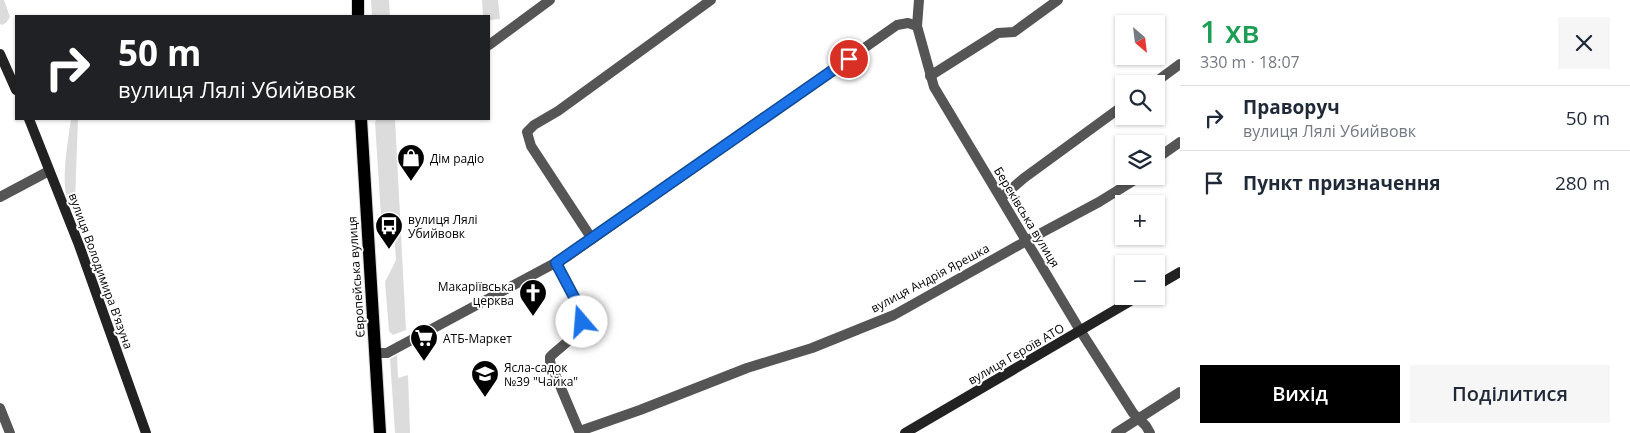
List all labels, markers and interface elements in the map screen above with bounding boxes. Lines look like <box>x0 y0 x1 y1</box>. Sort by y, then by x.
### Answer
text: 1 хв <box>1200 11 1260 52</box>
north arrow <box>1115 15 1165 65</box>
map controls <box>1115 15 1165 305</box>
button: close <box>1558 17 1610 69</box>
text: 50 m <box>118 29 201 76</box>
icon: right <box>35 35 100 100</box>
pin <box>828 38 870 80</box>
icon: arrive <box>835 45 863 73</box>
text: 330 m · 18:07 <box>1200 51 1300 73</box>
text: вулиця Лялі Убийвовк <box>118 74 356 104</box>
button: search <box>1115 75 1165 125</box>
text: Праворуч <box>1243 94 1340 120</box>
icon: right <box>1200 104 1228 132</box>
text: 50 m <box>1566 105 1610 131</box>
text: вулиця Лялі Убийвовк <box>1243 120 1416 142</box>
button: layers <box>1115 135 1165 185</box>
shop icon: Дім радіо <box>396 143 426 182</box>
place label: Дім радіо <box>430 150 484 167</box>
street label: Береківська вулиця <box>990 163 1064 271</box>
icon: arrive <box>1200 169 1228 197</box>
text: Пункт призначення <box>1243 170 1441 196</box>
text: 280 m <box>1555 170 1610 196</box>
street label: вулиця Володимира В'язуна <box>65 191 137 351</box>
button: + <box>1115 195 1165 245</box>
bus stop icon: вулиця Лялі Убийвовк <box>374 211 404 250</box>
place label: вулиця Лялі Убийвовк <box>408 211 478 242</box>
street label: Європейська вулиця <box>343 216 369 338</box>
street label: вулиця Андрія Ярешка <box>868 239 992 317</box>
button: − <box>1115 255 1165 305</box>
place label: Макаріївська церква <box>438 278 514 309</box>
church icon: Макаріївська церква <box>518 278 548 317</box>
position arrow <box>555 295 607 347</box>
street label: вулиця Героїв АТО <box>965 319 1067 389</box>
supermarket icon: АТБ-Маркет <box>409 323 439 362</box>
place label: АТБ-Маркет <box>443 330 512 347</box>
school or university icon: Ясла-садок №39 "Чайка" <box>470 359 500 398</box>
place label: Ясла-садок №39 "Чайка" <box>504 359 578 390</box>
button: Вихід <box>1200 365 1400 423</box>
button: Поділитися <box>1410 365 1610 423</box>

